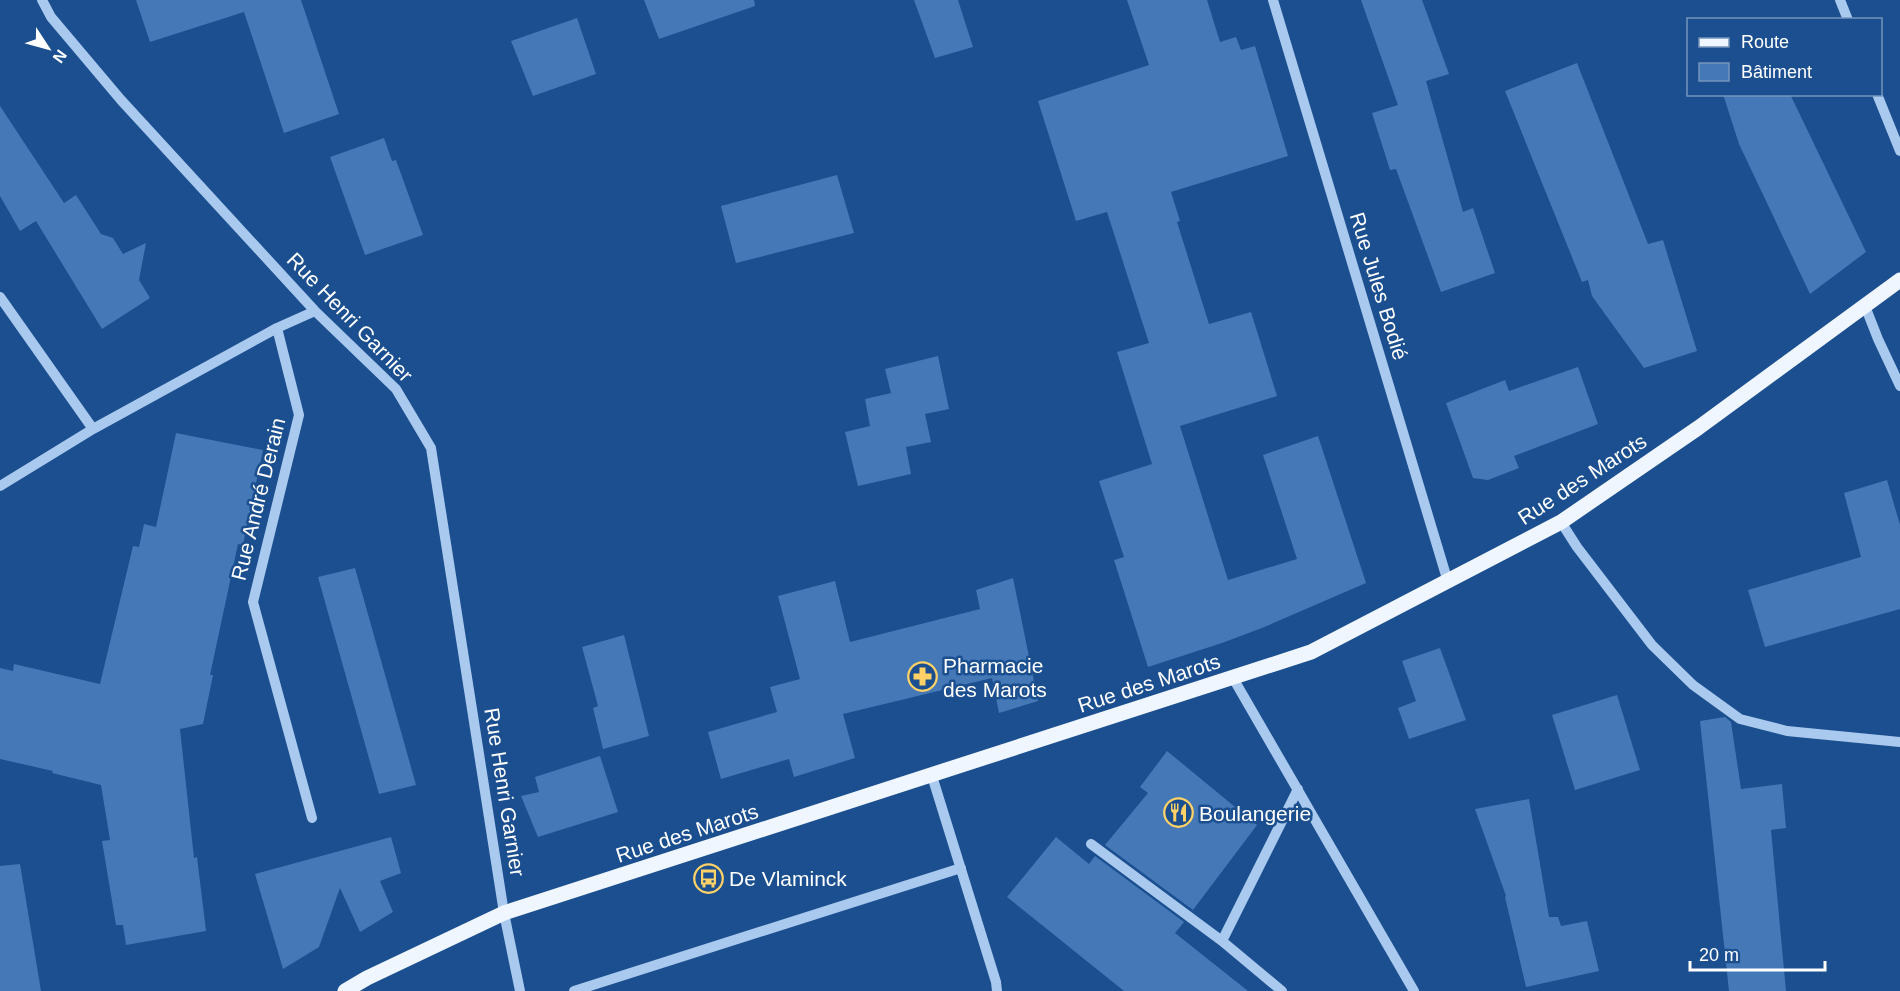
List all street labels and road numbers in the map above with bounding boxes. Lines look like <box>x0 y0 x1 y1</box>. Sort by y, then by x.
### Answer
street label: Rue Jules Bodié <box>1346 210 1412 362</box>
street label: Rue Henri Garnier <box>283 248 417 386</box>
street label: Rue André Derain <box>227 415 289 583</box>
street label: Rue des Marots <box>1514 429 1650 529</box>
street label: Rue des Marots <box>1075 649 1223 717</box>
street label: Rue Henri Garnier <box>480 706 530 878</box>
street label: Rue des Marots <box>613 799 761 867</box>

